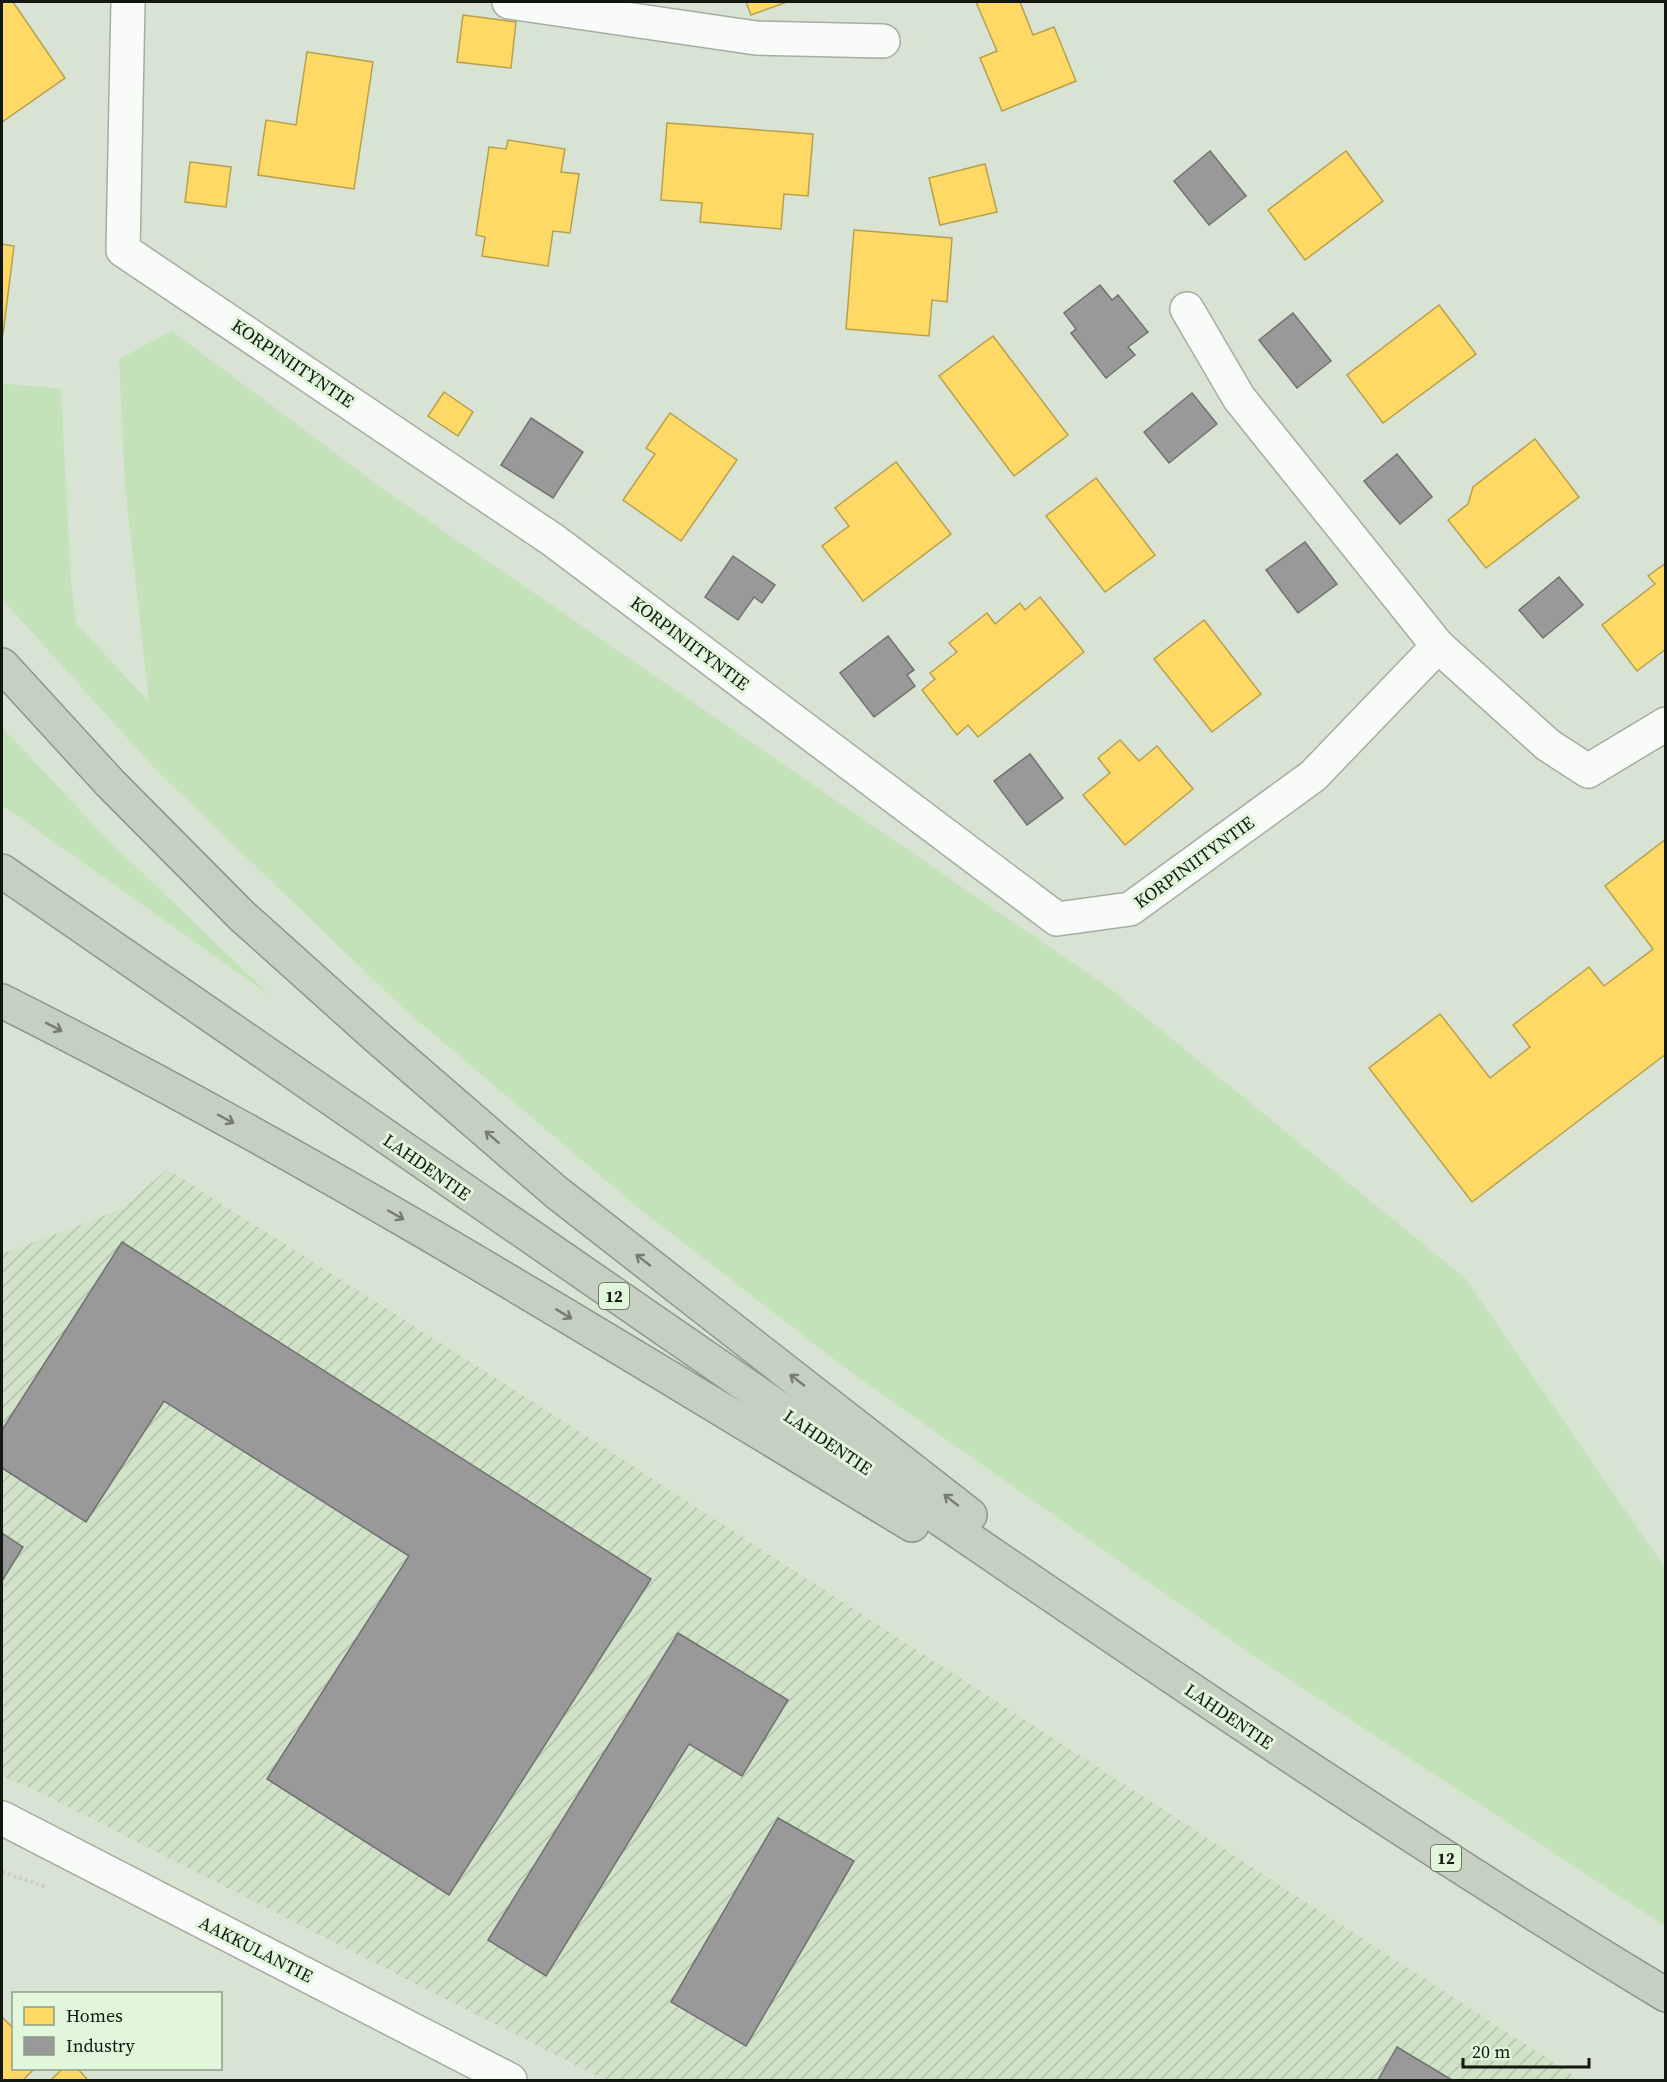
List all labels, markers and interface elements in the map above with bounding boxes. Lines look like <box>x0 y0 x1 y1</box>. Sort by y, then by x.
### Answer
street label: KORPINIITYNTIE <box>227 313 359 413</box>
street label: KORPINIITYNTIE <box>625 590 755 696</box>
street label: KORPINIITYNTIE <box>1129 810 1259 914</box>
one-way arrow <box>44 1022 62 1033</box>
one-way arrow <box>217 1113 234 1125</box>
street label: LAHDENTIE <box>378 1128 476 1206</box>
one-way arrow <box>485 1130 500 1144</box>
one-way arrow <box>386 1210 404 1221</box>
one-way arrow <box>636 1254 652 1267</box>
road number: 12 <box>599 1283 629 1309</box>
one-way arrow <box>555 1308 572 1320</box>
one-way arrow <box>789 1374 805 1387</box>
street label: LAHDENTIE <box>779 1403 877 1481</box>
one-way arrow <box>943 1493 959 1506</box>
street label: LAHDENTIE <box>1180 1677 1278 1755</box>
road number: 12 <box>1431 1845 1461 1871</box>
street label: AAKKULANTIE <box>195 1910 317 1988</box>
legend <box>12 1992 222 2070</box>
text: Homes <box>66 2003 123 2028</box>
scale bar <box>1463 2031 1589 2069</box>
text: Industry <box>66 2033 136 2058</box>
text: 20 m <box>1472 2039 1510 2064</box>

